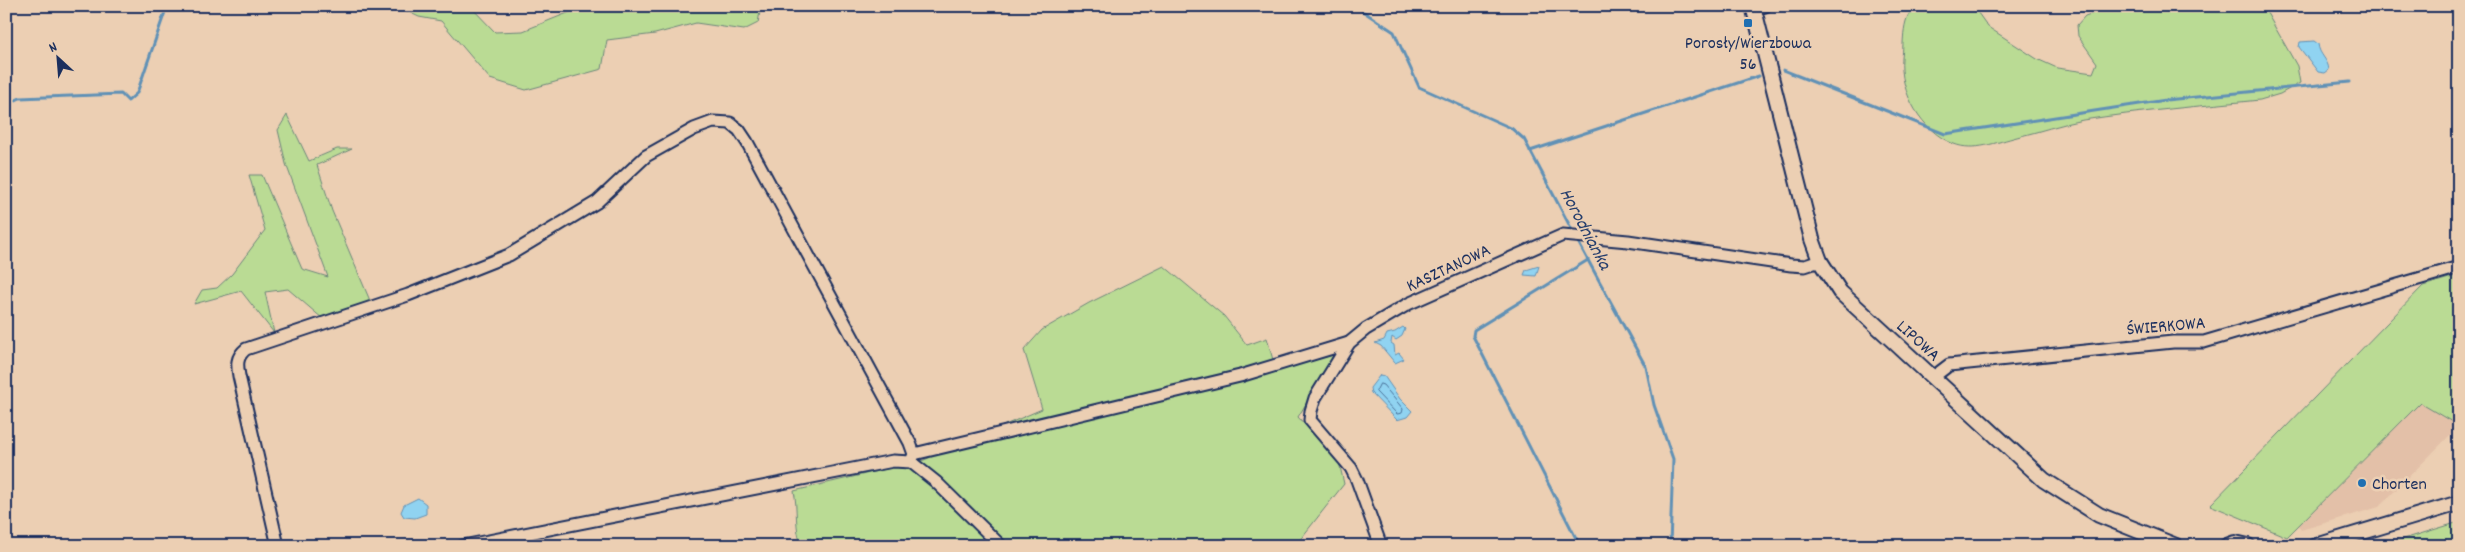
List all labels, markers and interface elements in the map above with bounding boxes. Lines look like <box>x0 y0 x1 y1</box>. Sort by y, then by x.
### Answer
marker: Porosły/Wierzbowa 56 <box>1742 17 1754 29</box>
north arrow <box>32 32 82 82</box>
place label: Porosły/Wierzbowa 56 <box>1685 32 1812 78</box>
text: N <box>46 38 61 59</box>
water label: Horodnianka <box>1551 184 1617 276</box>
street label: KASZTANOWA <box>1403 239 1495 300</box>
street label: ŚWIERKOWA <box>2126 312 2207 343</box>
street label: LIPOWA <box>1890 315 1945 369</box>
place label: Chorten <box>2372 473 2427 498</box>
marker: Chorten <box>2356 477 2368 489</box>

